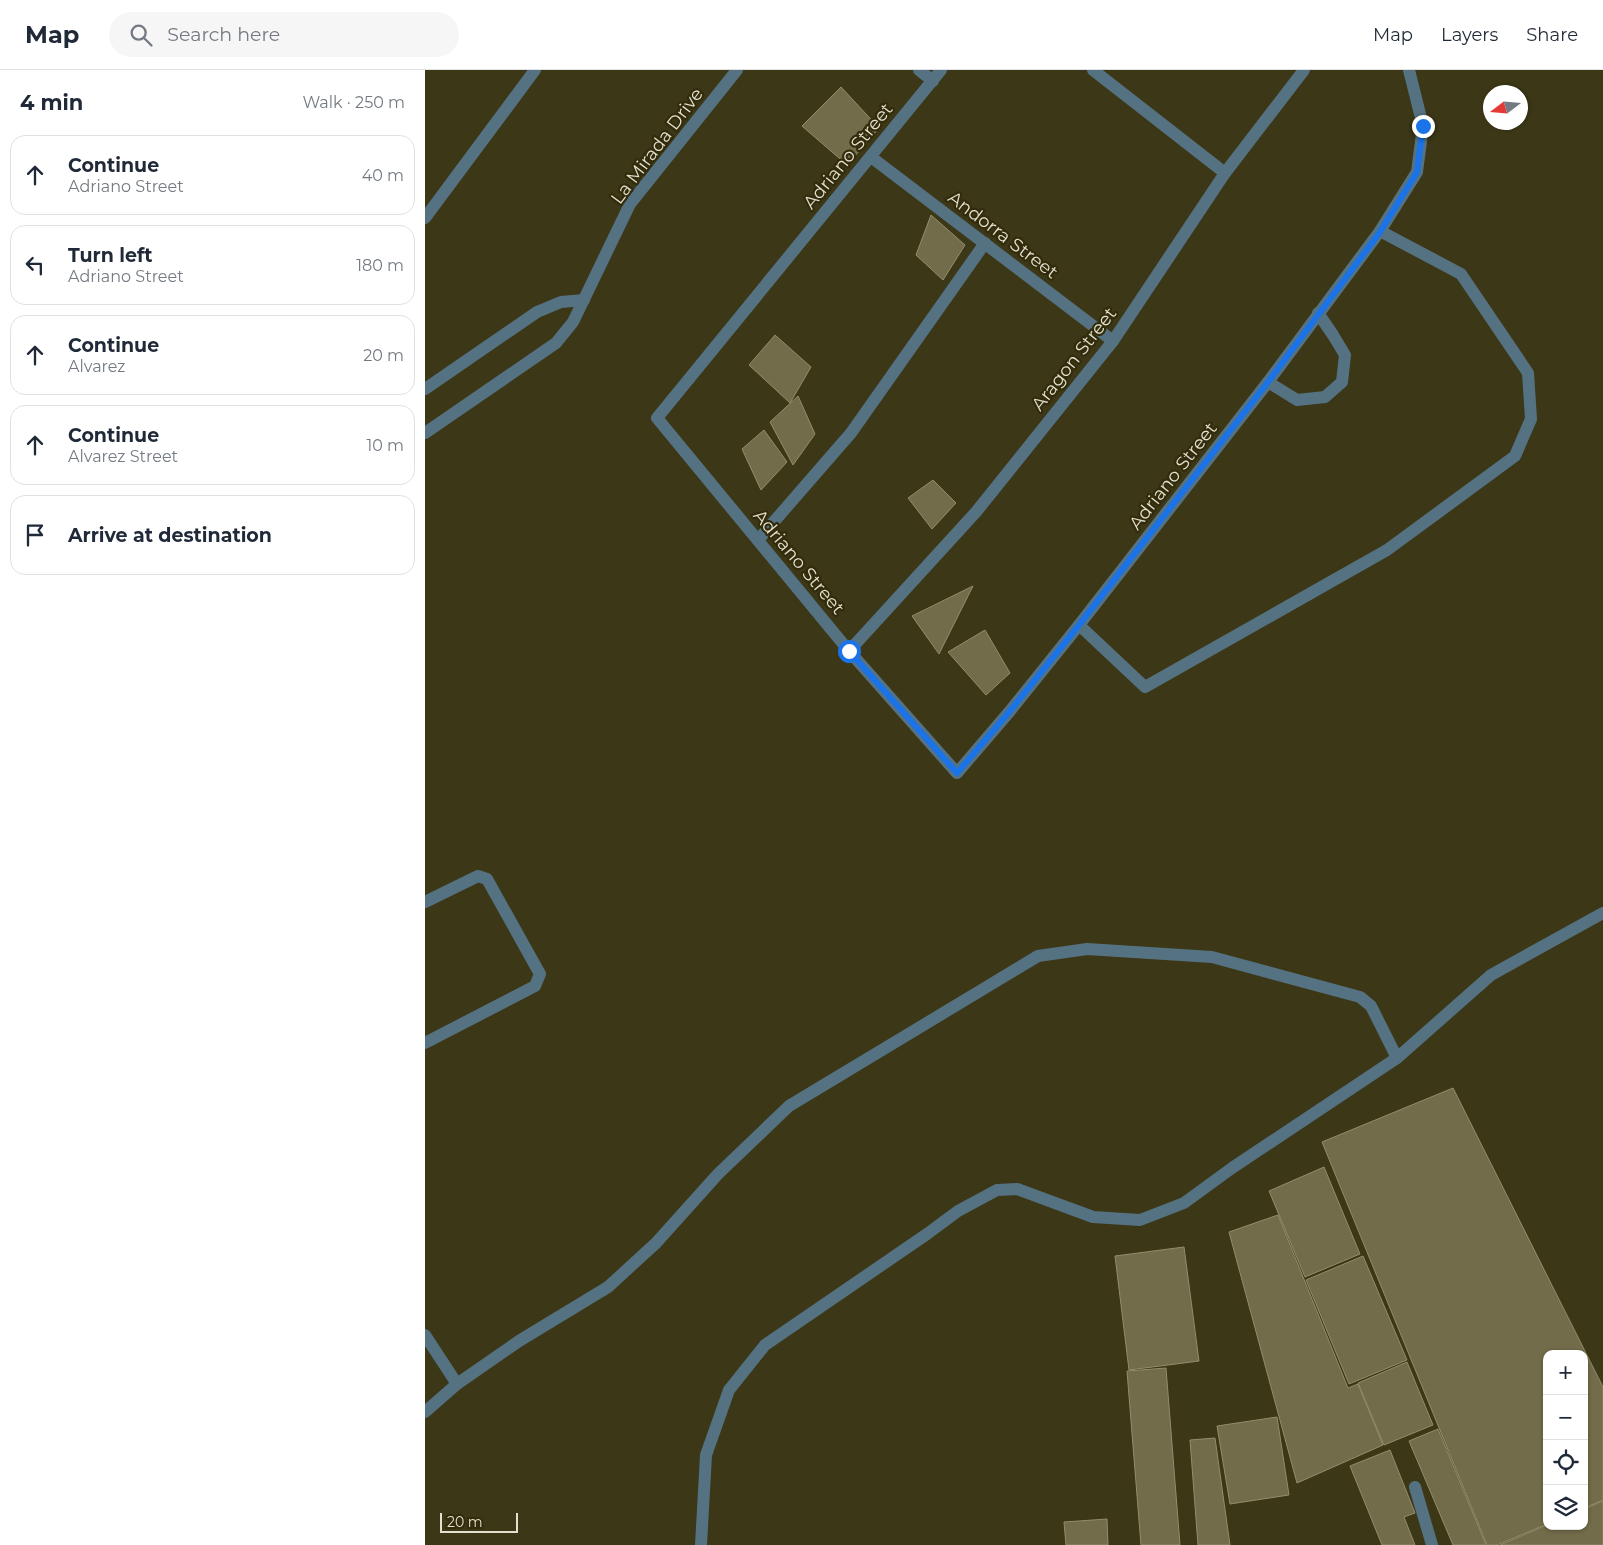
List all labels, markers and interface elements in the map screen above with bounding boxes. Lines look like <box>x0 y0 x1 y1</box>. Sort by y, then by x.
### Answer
search box <box>109 12 459 57</box>
text: Map <box>25 20 79 49</box>
icon: search <box>127 21 155 49</box>
text: Search here <box>167 23 280 46</box>
text: Map <box>1373 24 1413 46</box>
text: Layers <box>1441 24 1498 46</box>
text: Share <box>1526 24 1578 46</box>
street label: La Mirada Drive <box>606 83 708 208</box>
north arrow <box>1483 85 1528 130</box>
text: 4 min <box>20 90 83 115</box>
text: Walk · 250 m <box>302 93 405 112</box>
street label: Adriano Street <box>798 99 898 213</box>
route end <box>1412 115 1435 138</box>
text: Continue <box>68 154 159 177</box>
icon: ahead <box>21 161 49 189</box>
text: 40 m <box>362 166 404 185</box>
text: Adriano Street <box>68 177 184 196</box>
street label: Andorra Street <box>944 187 1062 283</box>
text: Turn left <box>68 244 153 267</box>
icon: left <box>21 251 49 279</box>
text: 180 m <box>356 256 404 275</box>
text: Adriano Street <box>68 267 184 286</box>
street label: Aragon Street <box>1027 303 1121 415</box>
text: Continue <box>68 334 159 357</box>
icon: ahead <box>21 341 49 369</box>
text: 20 m <box>363 346 404 365</box>
text: Alvarez <box>68 357 126 376</box>
street label: Adriano Street <box>1124 418 1222 534</box>
text: Continue <box>68 424 159 447</box>
icon: ahead <box>21 431 49 459</box>
text: 10 m <box>366 436 404 455</box>
text: Alvarez Street <box>68 447 178 466</box>
street label: Adriano Street <box>749 505 849 619</box>
icon: arrive <box>21 521 49 549</box>
text: Arrive at destination <box>68 524 272 547</box>
route start <box>838 640 861 663</box>
map controls <box>1543 1350 1588 1530</box>
button: + <box>1543 1350 1588 1395</box>
button: − <box>1543 1395 1588 1440</box>
button: locate <box>1543 1440 1588 1485</box>
button: layers <box>1543 1485 1588 1530</box>
scale bar <box>440 1510 517 1533</box>
text: 20 m <box>447 1513 483 1531</box>

